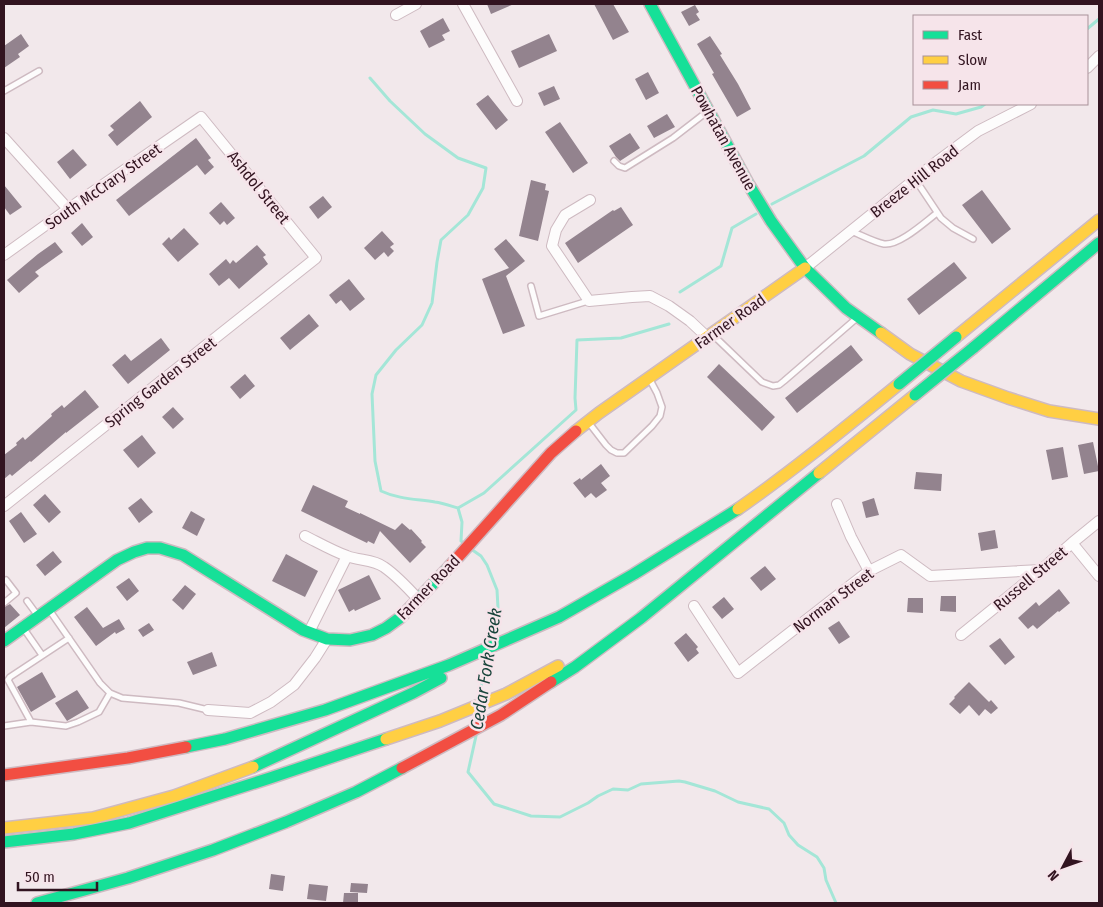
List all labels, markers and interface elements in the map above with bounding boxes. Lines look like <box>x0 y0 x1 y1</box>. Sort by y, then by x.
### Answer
legend <box>913 15 1088 105</box>
text: Fast <box>958 26 982 44</box>
text: Slow <box>958 51 987 69</box>
text: Jam <box>958 76 981 94</box>
street label: Powhatan Avenue <box>687 83 760 194</box>
street label: South McCrary Street <box>42 139 165 233</box>
street label: Breeze Hill Road <box>866 141 962 222</box>
street label: Ashdol Street <box>224 147 294 228</box>
street label: Farmer Road <box>691 290 769 353</box>
street label: Spring Garden Street <box>101 333 220 432</box>
street label: Russell Street <box>990 542 1072 615</box>
street label: Farmer Road <box>393 551 464 624</box>
street label: Norman Street <box>789 564 878 637</box>
water label: Cedar Fork Creek <box>466 607 506 731</box>
north arrow <box>1038 842 1088 892</box>
scale bar <box>18 860 96 892</box>
text: N <box>1044 866 1063 884</box>
text: 50 m <box>25 868 55 886</box>

